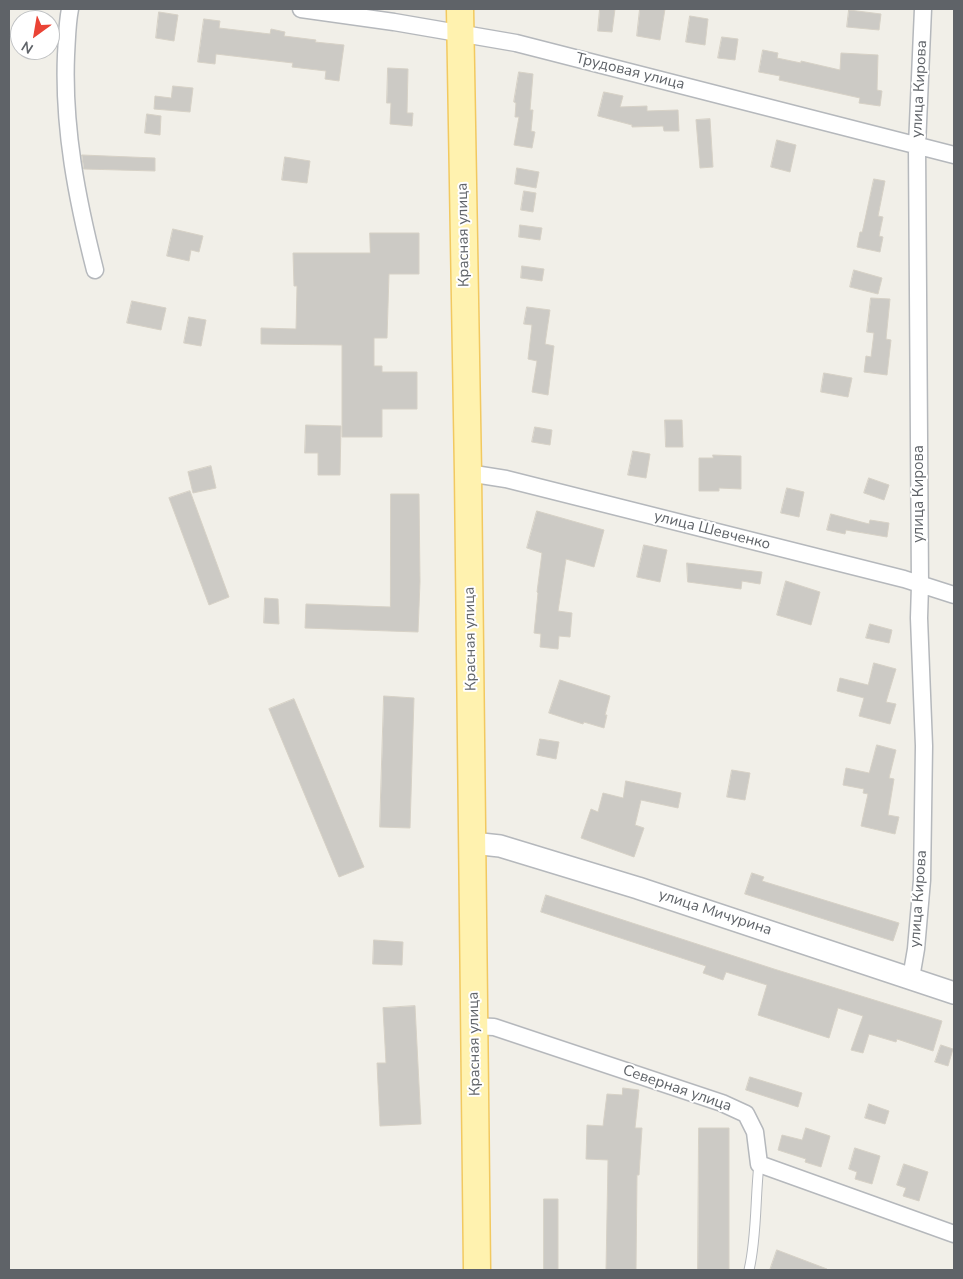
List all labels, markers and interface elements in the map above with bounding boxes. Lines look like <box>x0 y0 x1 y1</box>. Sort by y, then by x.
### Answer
north arrow <box>10 10 60 60</box>
text: N <box>18 36 37 58</box>
street label: улица Кирова <box>908 40 932 138</box>
street label: Трудовая улица <box>574 50 686 94</box>
street label: Красная улица <box>454 183 474 287</box>
street label: улица Кирова <box>910 445 928 543</box>
street label: улица Шевченко <box>652 508 772 554</box>
street label: Красная улица <box>461 587 481 691</box>
street label: улица Кирова <box>907 850 931 948</box>
street label: улица Мичурина <box>656 886 774 940</box>
street label: Красная улица <box>465 992 485 1096</box>
street label: Северная улица <box>620 1062 734 1116</box>

